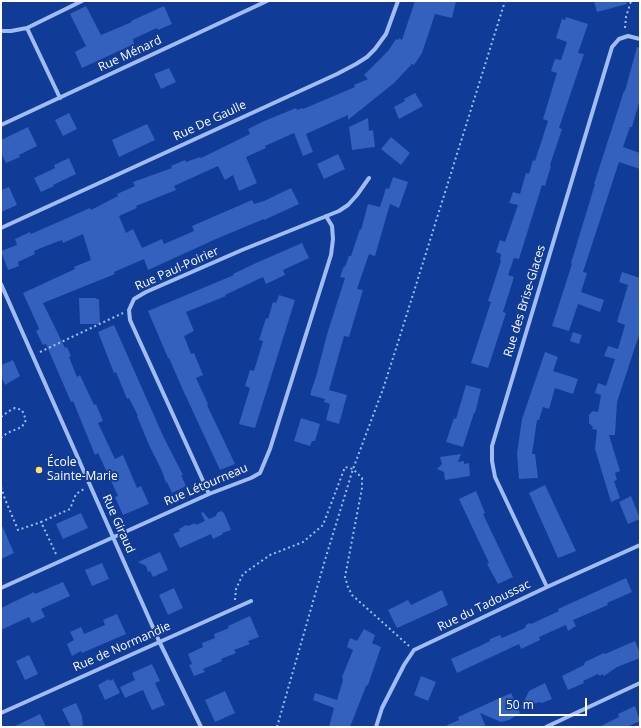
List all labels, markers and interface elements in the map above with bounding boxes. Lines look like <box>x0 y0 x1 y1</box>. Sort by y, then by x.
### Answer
street label: Rue Ménard <box>96 33 164 75</box>
street label: Rue De Gaulle <box>171 98 249 144</box>
street label: Rue des Brise-Glaces <box>501 243 549 359</box>
street label: Rue Paul-Poirier <box>133 244 221 294</box>
place label: École Sainte-Marie <box>47 456 118 484</box>
street label: Rue Létourneau <box>162 461 250 509</box>
marker: École Sainte-Marie <box>34 465 44 475</box>
street label: Rue Giraud <box>99 492 137 556</box>
street label: Rue du Tadoussac <box>435 577 533 635</box>
street label: Rue de Normandie <box>71 619 173 675</box>
scale bar <box>501 690 589 716</box>
text: 50 m <box>506 696 534 713</box>

